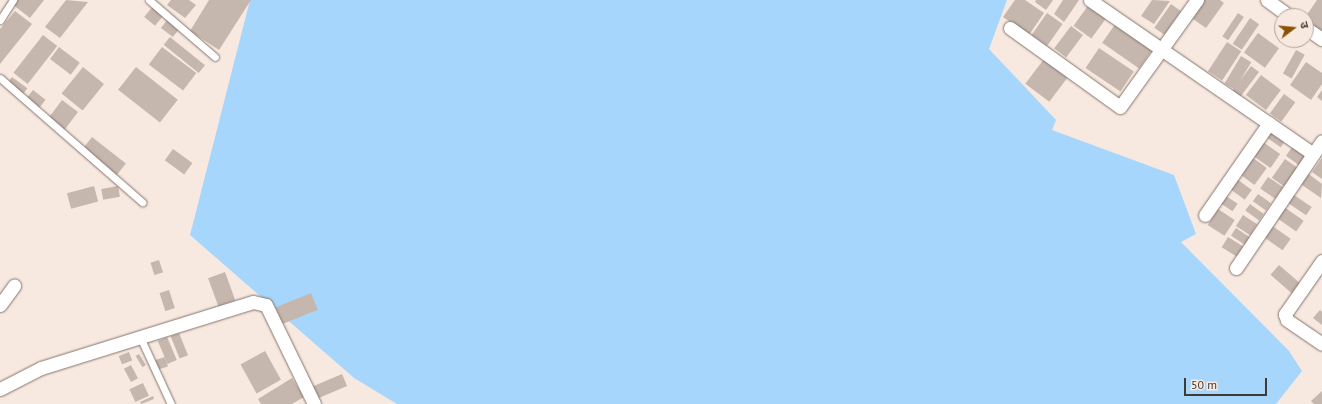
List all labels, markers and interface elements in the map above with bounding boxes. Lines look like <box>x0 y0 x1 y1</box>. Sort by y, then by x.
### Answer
north arrow <box>1274 8 1314 48</box>
text: उ <box>1297 20 1312 30</box>
scale bar <box>1186 370 1269 396</box>
text: 50 m <box>1191 377 1217 392</box>

